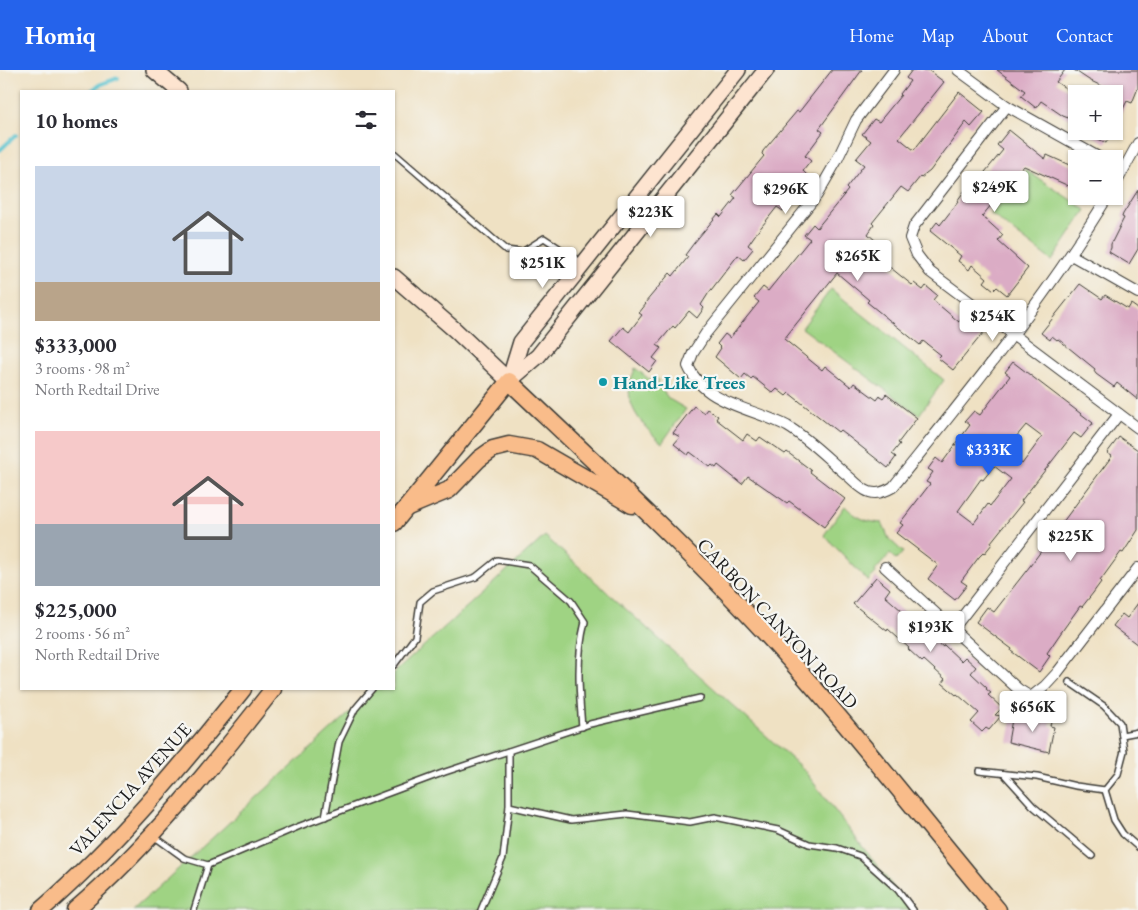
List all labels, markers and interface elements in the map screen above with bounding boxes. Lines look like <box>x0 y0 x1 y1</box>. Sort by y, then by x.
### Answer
text: Homiq <box>25 20 96 51</box>
text: Home <box>849 24 894 47</box>
text: Map <box>922 24 954 47</box>
text: About <box>982 24 1028 47</box>
text: Contact <box>1056 24 1113 47</box>
map controls <box>1068 85 1123 205</box>
button: + <box>1068 85 1123 140</box>
icon: filters <box>352 106 380 134</box>
text: 10 homes <box>35 107 118 134</box>
button: − <box>1068 150 1123 205</box>
pin: $249K <box>960 170 1030 213</box>
pin: $296K <box>751 172 821 215</box>
text: $249K <box>973 176 1017 197</box>
text: $296K <box>764 178 808 199</box>
pin: $223K <box>616 196 686 238</box>
icon: home <box>163 198 253 288</box>
text: $223K <box>629 201 673 222</box>
pin: $265K <box>823 240 893 282</box>
text: $265K <box>836 245 880 266</box>
pin: $251K <box>508 246 578 289</box>
text: $251K <box>521 252 565 273</box>
pin: $254K <box>958 300 1028 342</box>
text: $254K <box>971 305 1015 326</box>
text: $333,000 <box>35 331 117 358</box>
text: 3 rooms · 98 m² <box>35 358 130 379</box>
place label: Hand-Like Trees <box>613 370 745 395</box>
marker: Hand-Like Trees <box>597 376 609 388</box>
text: North Redtail Drive <box>35 379 160 400</box>
pin: $333K <box>954 434 1024 476</box>
text: $333K <box>967 439 1011 460</box>
icon: home <box>163 463 253 553</box>
pin: $225K <box>1036 520 1106 562</box>
text: $225K <box>1049 525 1093 546</box>
street label: CARBON CANYON ROAD <box>692 532 864 714</box>
text: $225,000 <box>35 596 117 623</box>
pin: $193K <box>896 610 966 653</box>
text: $193K <box>909 616 953 637</box>
text: 2 rooms · 56 m² <box>35 623 130 644</box>
text: North Redtail Drive <box>35 644 160 665</box>
pin: $656K <box>998 690 1068 733</box>
text: $656K <box>1011 696 1055 717</box>
street label: VALENCIA AVENUE <box>64 717 197 861</box>

